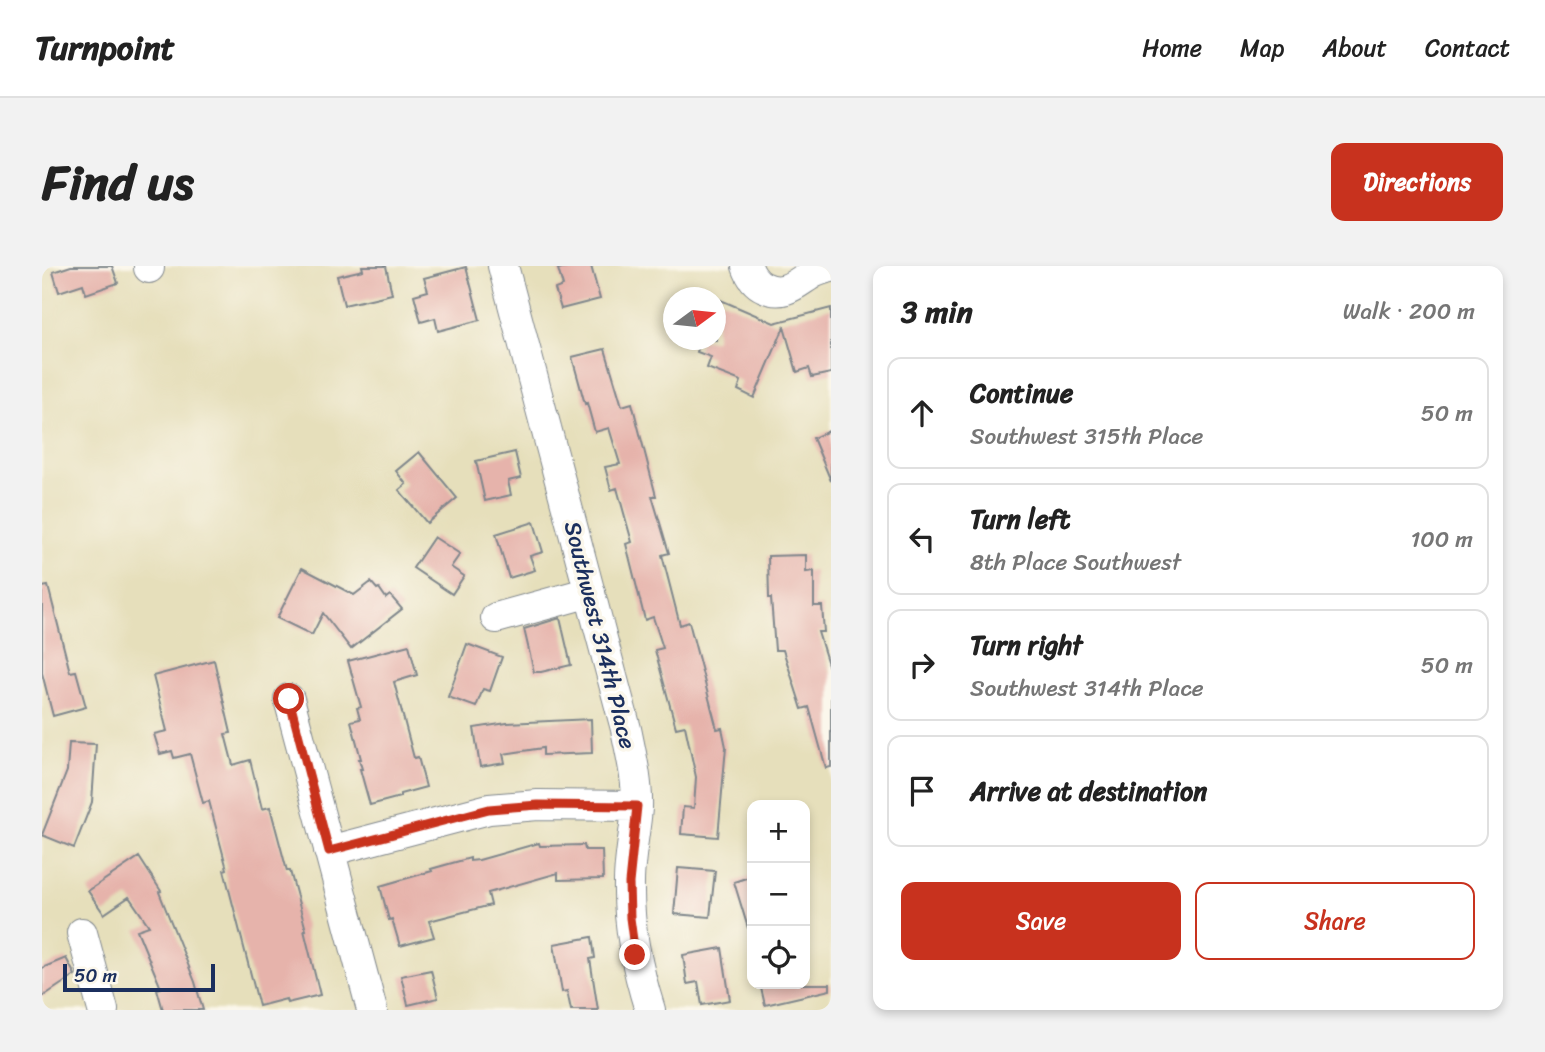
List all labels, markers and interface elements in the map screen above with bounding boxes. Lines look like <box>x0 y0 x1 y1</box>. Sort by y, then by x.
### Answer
text: Turnpoint <box>35 19 175 77</box>
text: Home <box>1142 27 1202 69</box>
text: Map <box>1240 27 1284 69</box>
text: About <box>1322 27 1387 69</box>
text: Contact <box>1425 27 1510 69</box>
text: Find us <box>42 139 194 226</box>
button: Directions <box>1331 143 1503 221</box>
text: 3 min <box>901 285 973 339</box>
north arrow <box>663 287 726 350</box>
text: Walk · 200 m <box>1343 291 1475 332</box>
text: Continue <box>970 370 1073 416</box>
text: 50 m <box>1421 393 1473 434</box>
icon: ahead <box>903 394 941 432</box>
text: Southwest 315th Place <box>970 416 1203 457</box>
text: Turn left <box>970 496 1070 542</box>
street label: Southwest 314th Place <box>552 517 648 753</box>
text: 100 m <box>1410 519 1473 560</box>
icon: left <box>903 520 941 558</box>
text: 8th Place Southwest <box>970 542 1181 583</box>
text: Turn right <box>970 622 1083 668</box>
text: 50 m <box>1421 645 1473 686</box>
icon: right <box>903 646 941 684</box>
text: Southwest 314th Place <box>970 668 1204 709</box>
route start <box>273 683 304 714</box>
text: Arrive at destination <box>970 768 1207 814</box>
icon: arrive <box>903 772 941 810</box>
map controls <box>747 800 810 989</box>
button: + <box>747 800 810 863</box>
button: − <box>747 863 810 926</box>
button: Save <box>901 882 1181 960</box>
button: Share <box>1195 882 1475 960</box>
button: locate <box>747 926 810 989</box>
route end <box>619 939 650 970</box>
text: 50 m <box>74 959 117 992</box>
scale bar <box>63 961 215 993</box>

